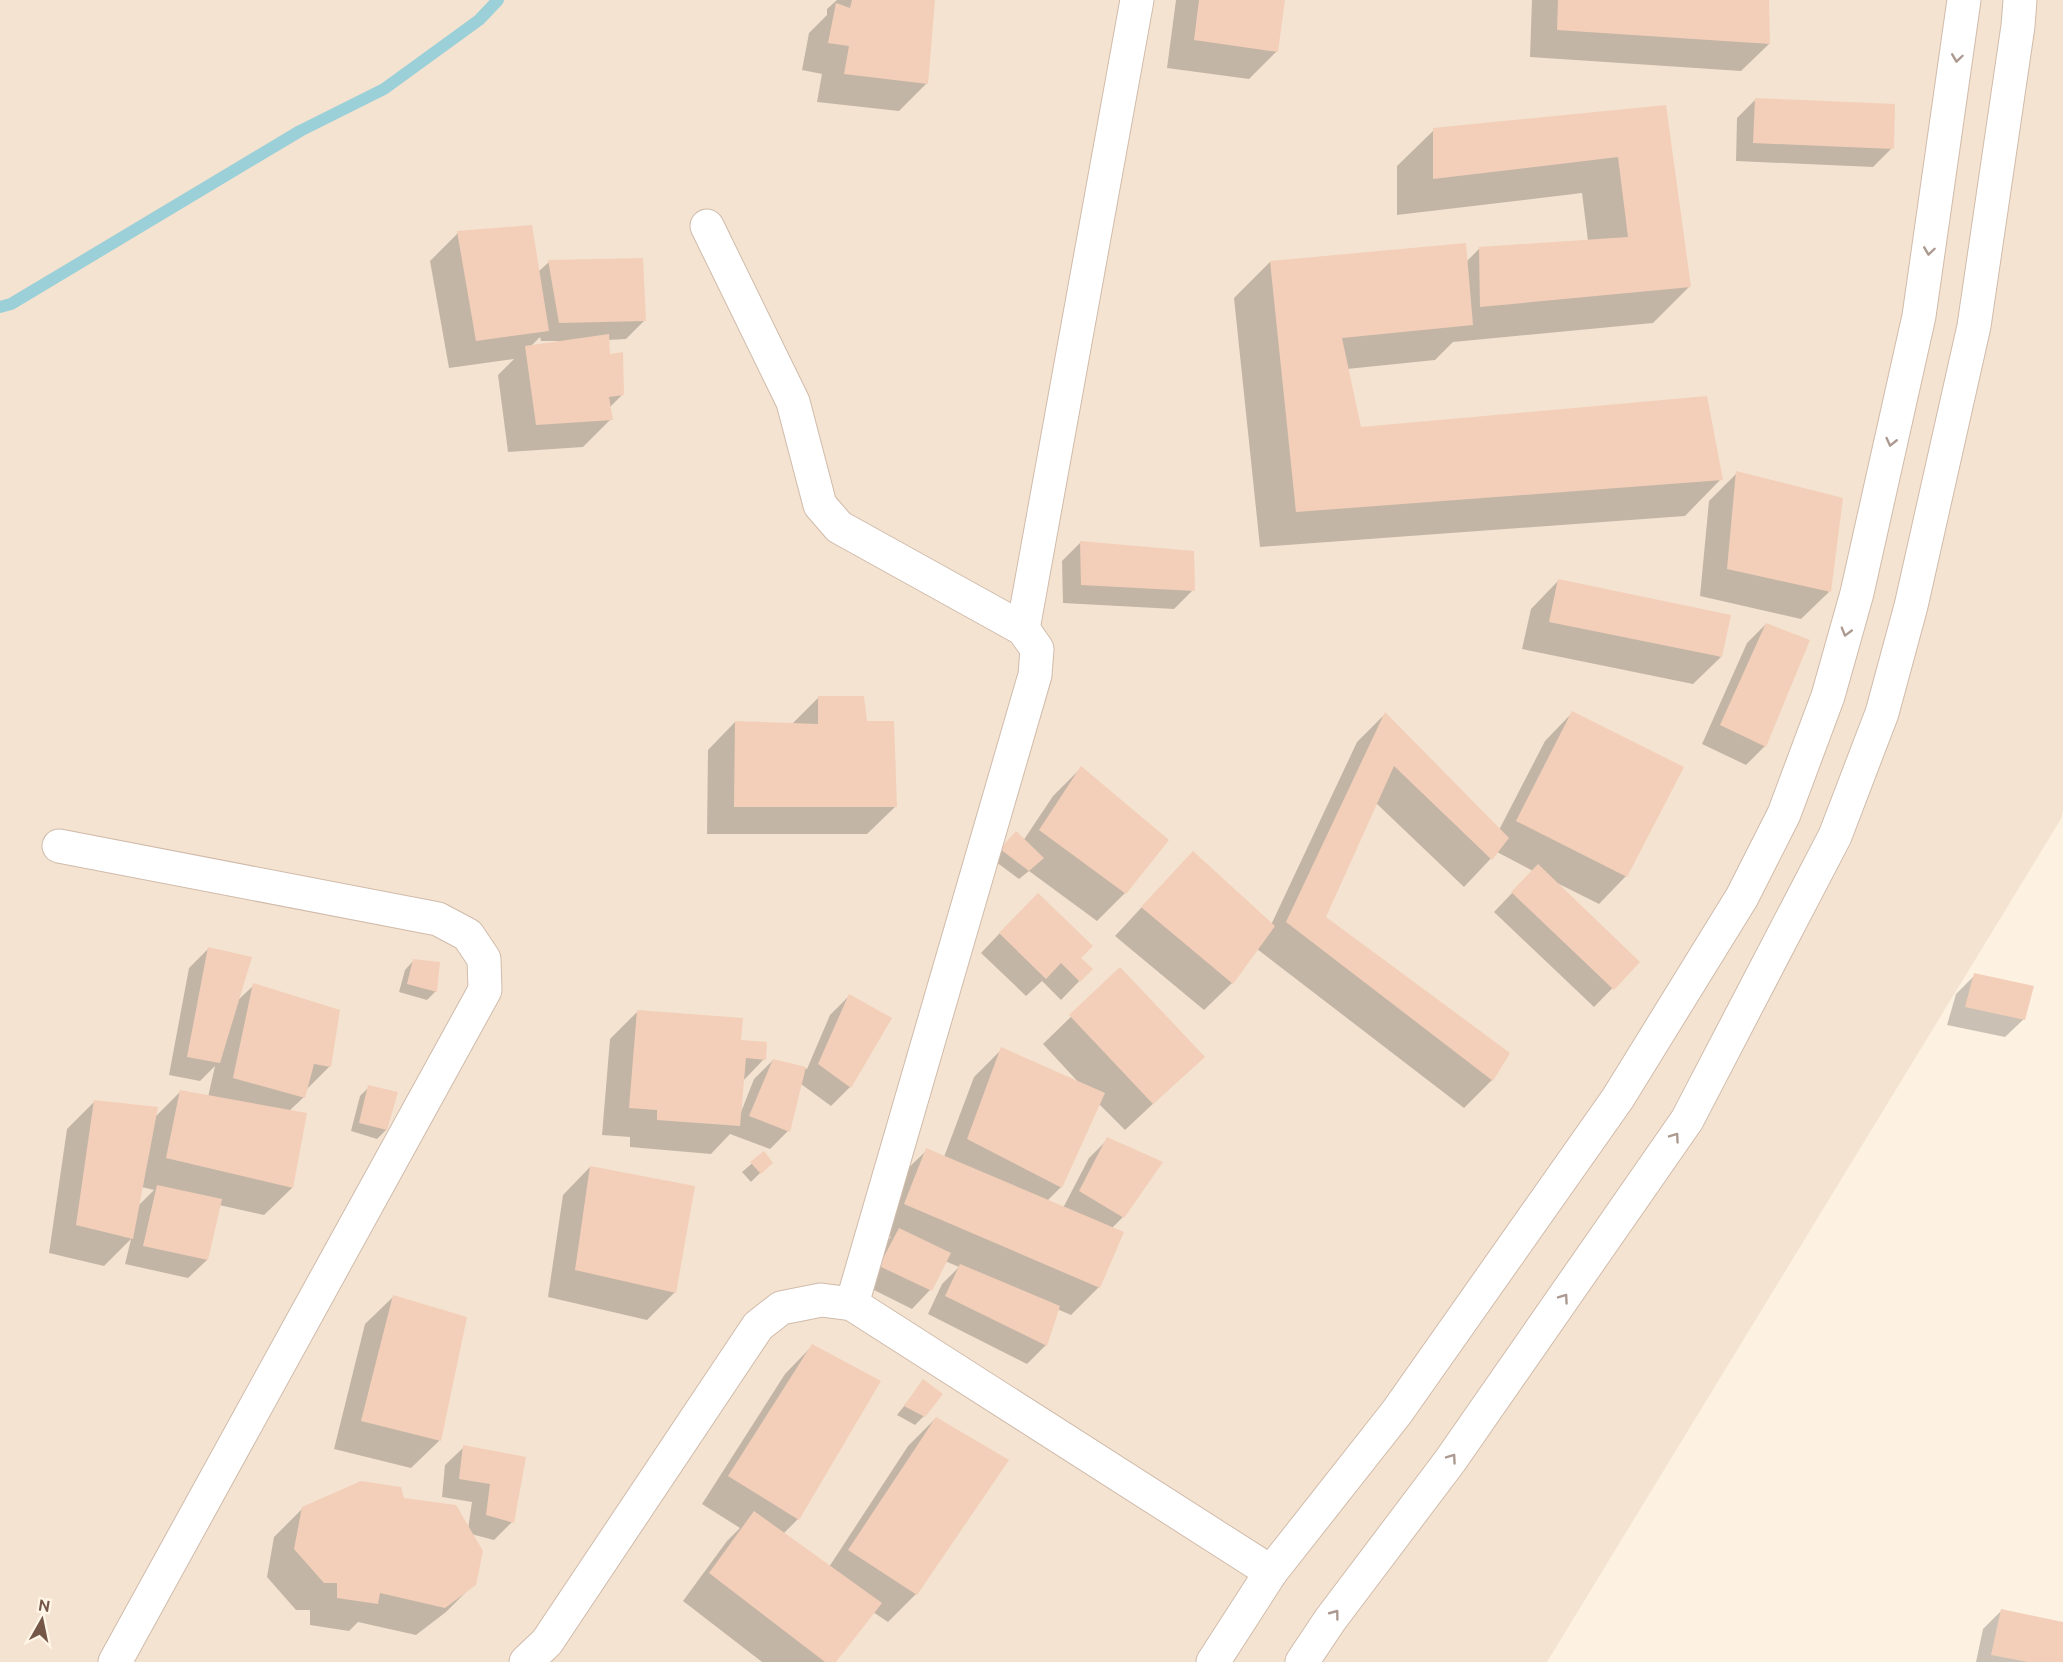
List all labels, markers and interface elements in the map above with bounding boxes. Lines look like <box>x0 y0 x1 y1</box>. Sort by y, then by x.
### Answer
one-way arrow <box>1952 53 1964 63</box>
one-way arrow <box>1923 246 1935 256</box>
one-way arrow <box>1885 437 1898 447</box>
one-way arrow <box>1841 627 1854 637</box>
one-way arrow <box>1668 1133 1679 1144</box>
one-way arrow <box>1557 1293 1568 1304</box>
one-way arrow <box>1445 1453 1456 1464</box>
north arrow <box>12 1590 72 1650</box>
text: N <box>37 1595 52 1615</box>
one-way arrow <box>1328 1609 1339 1620</box>

